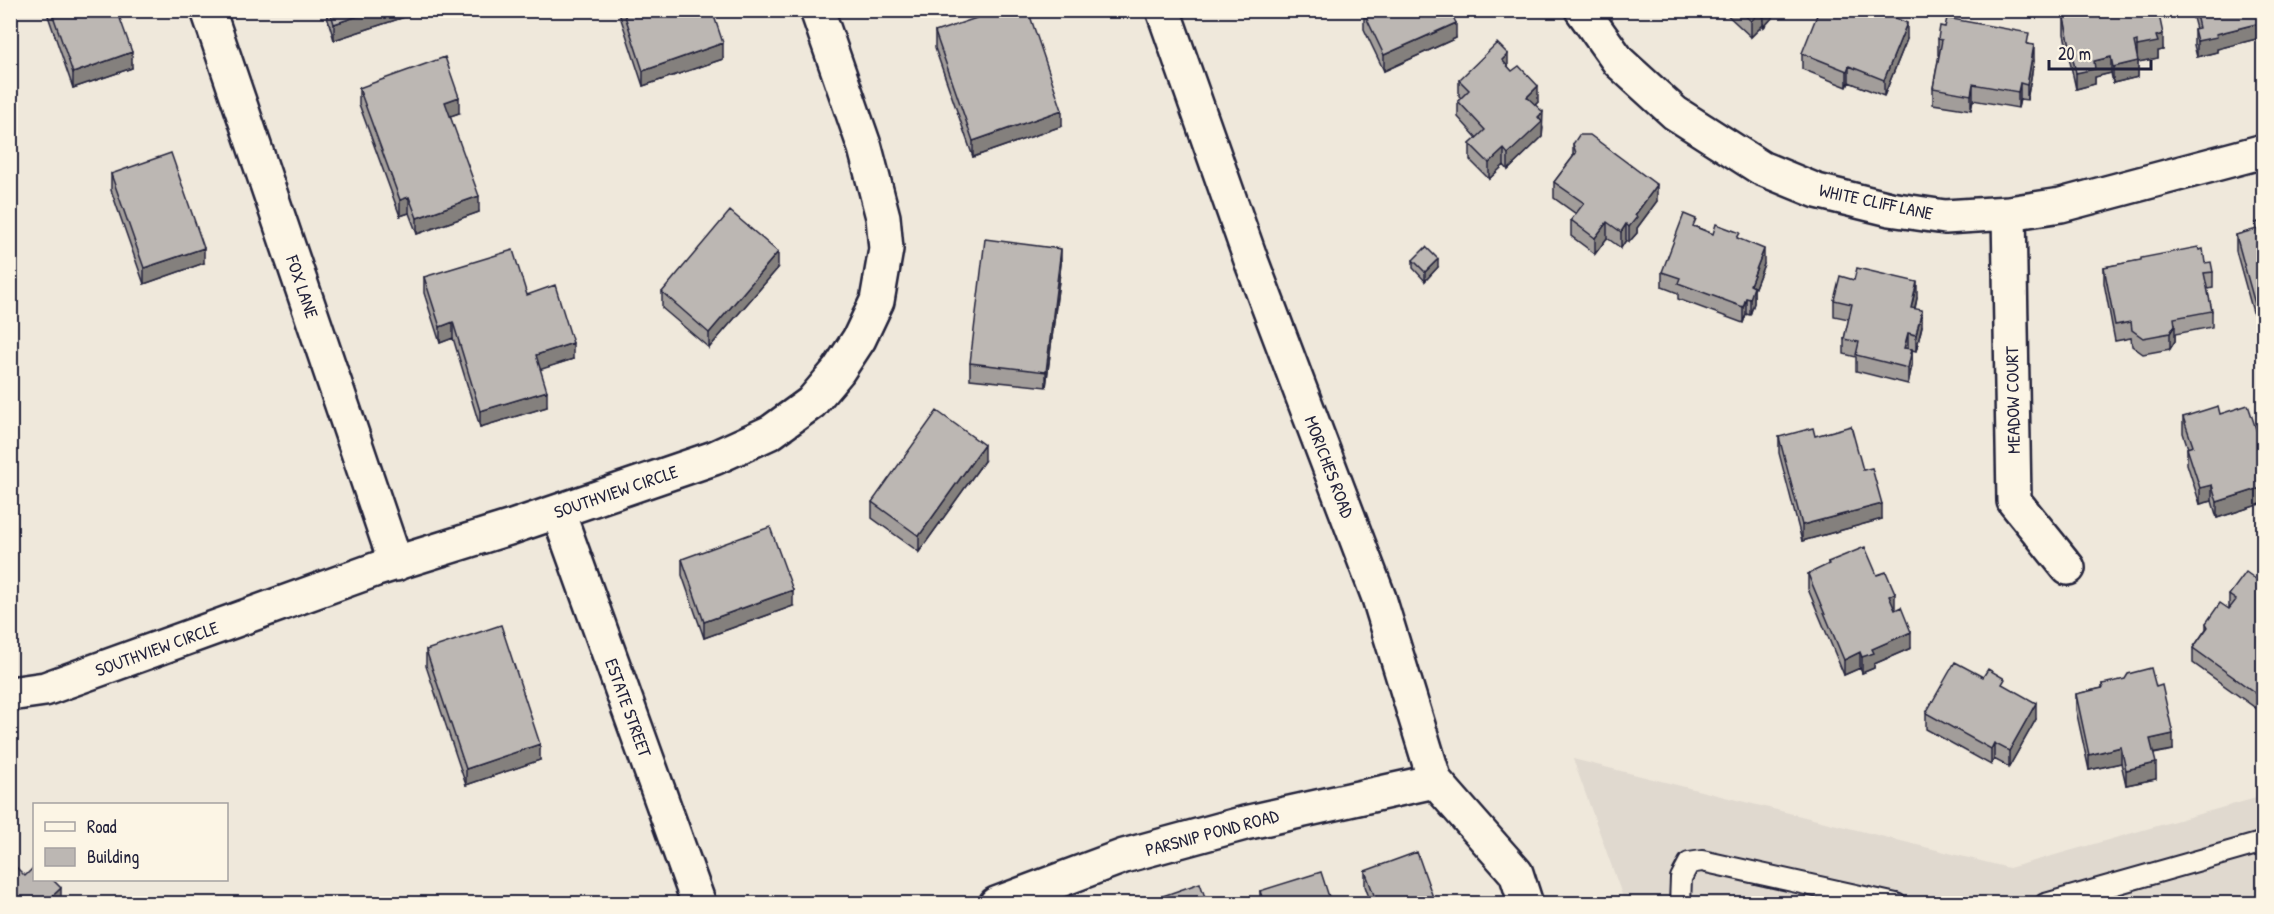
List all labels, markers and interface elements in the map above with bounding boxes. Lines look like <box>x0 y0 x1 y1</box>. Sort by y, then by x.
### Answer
scale bar <box>2049 33 2151 71</box>
text: 20 m <box>2058 41 2091 66</box>
street label: WHITE CLIFF LANE <box>1817 177 1935 226</box>
street label: FOX LANE <box>280 251 325 322</box>
street label: MEADOW COURT <box>1999 345 2026 454</box>
street label: MORICHES ROAD <box>1299 412 1361 522</box>
street label: SOUTHVIEW CIRCLE <box>551 459 681 524</box>
street label: SOUTHVIEW CIRCLE <box>92 615 222 682</box>
street label: ESTATE STREET <box>599 655 658 761</box>
legend <box>33 803 228 881</box>
street label: PARSNIP POND ROAD <box>1142 803 1282 862</box>
text: Road <box>87 814 117 839</box>
text: Building <box>87 844 139 869</box>

